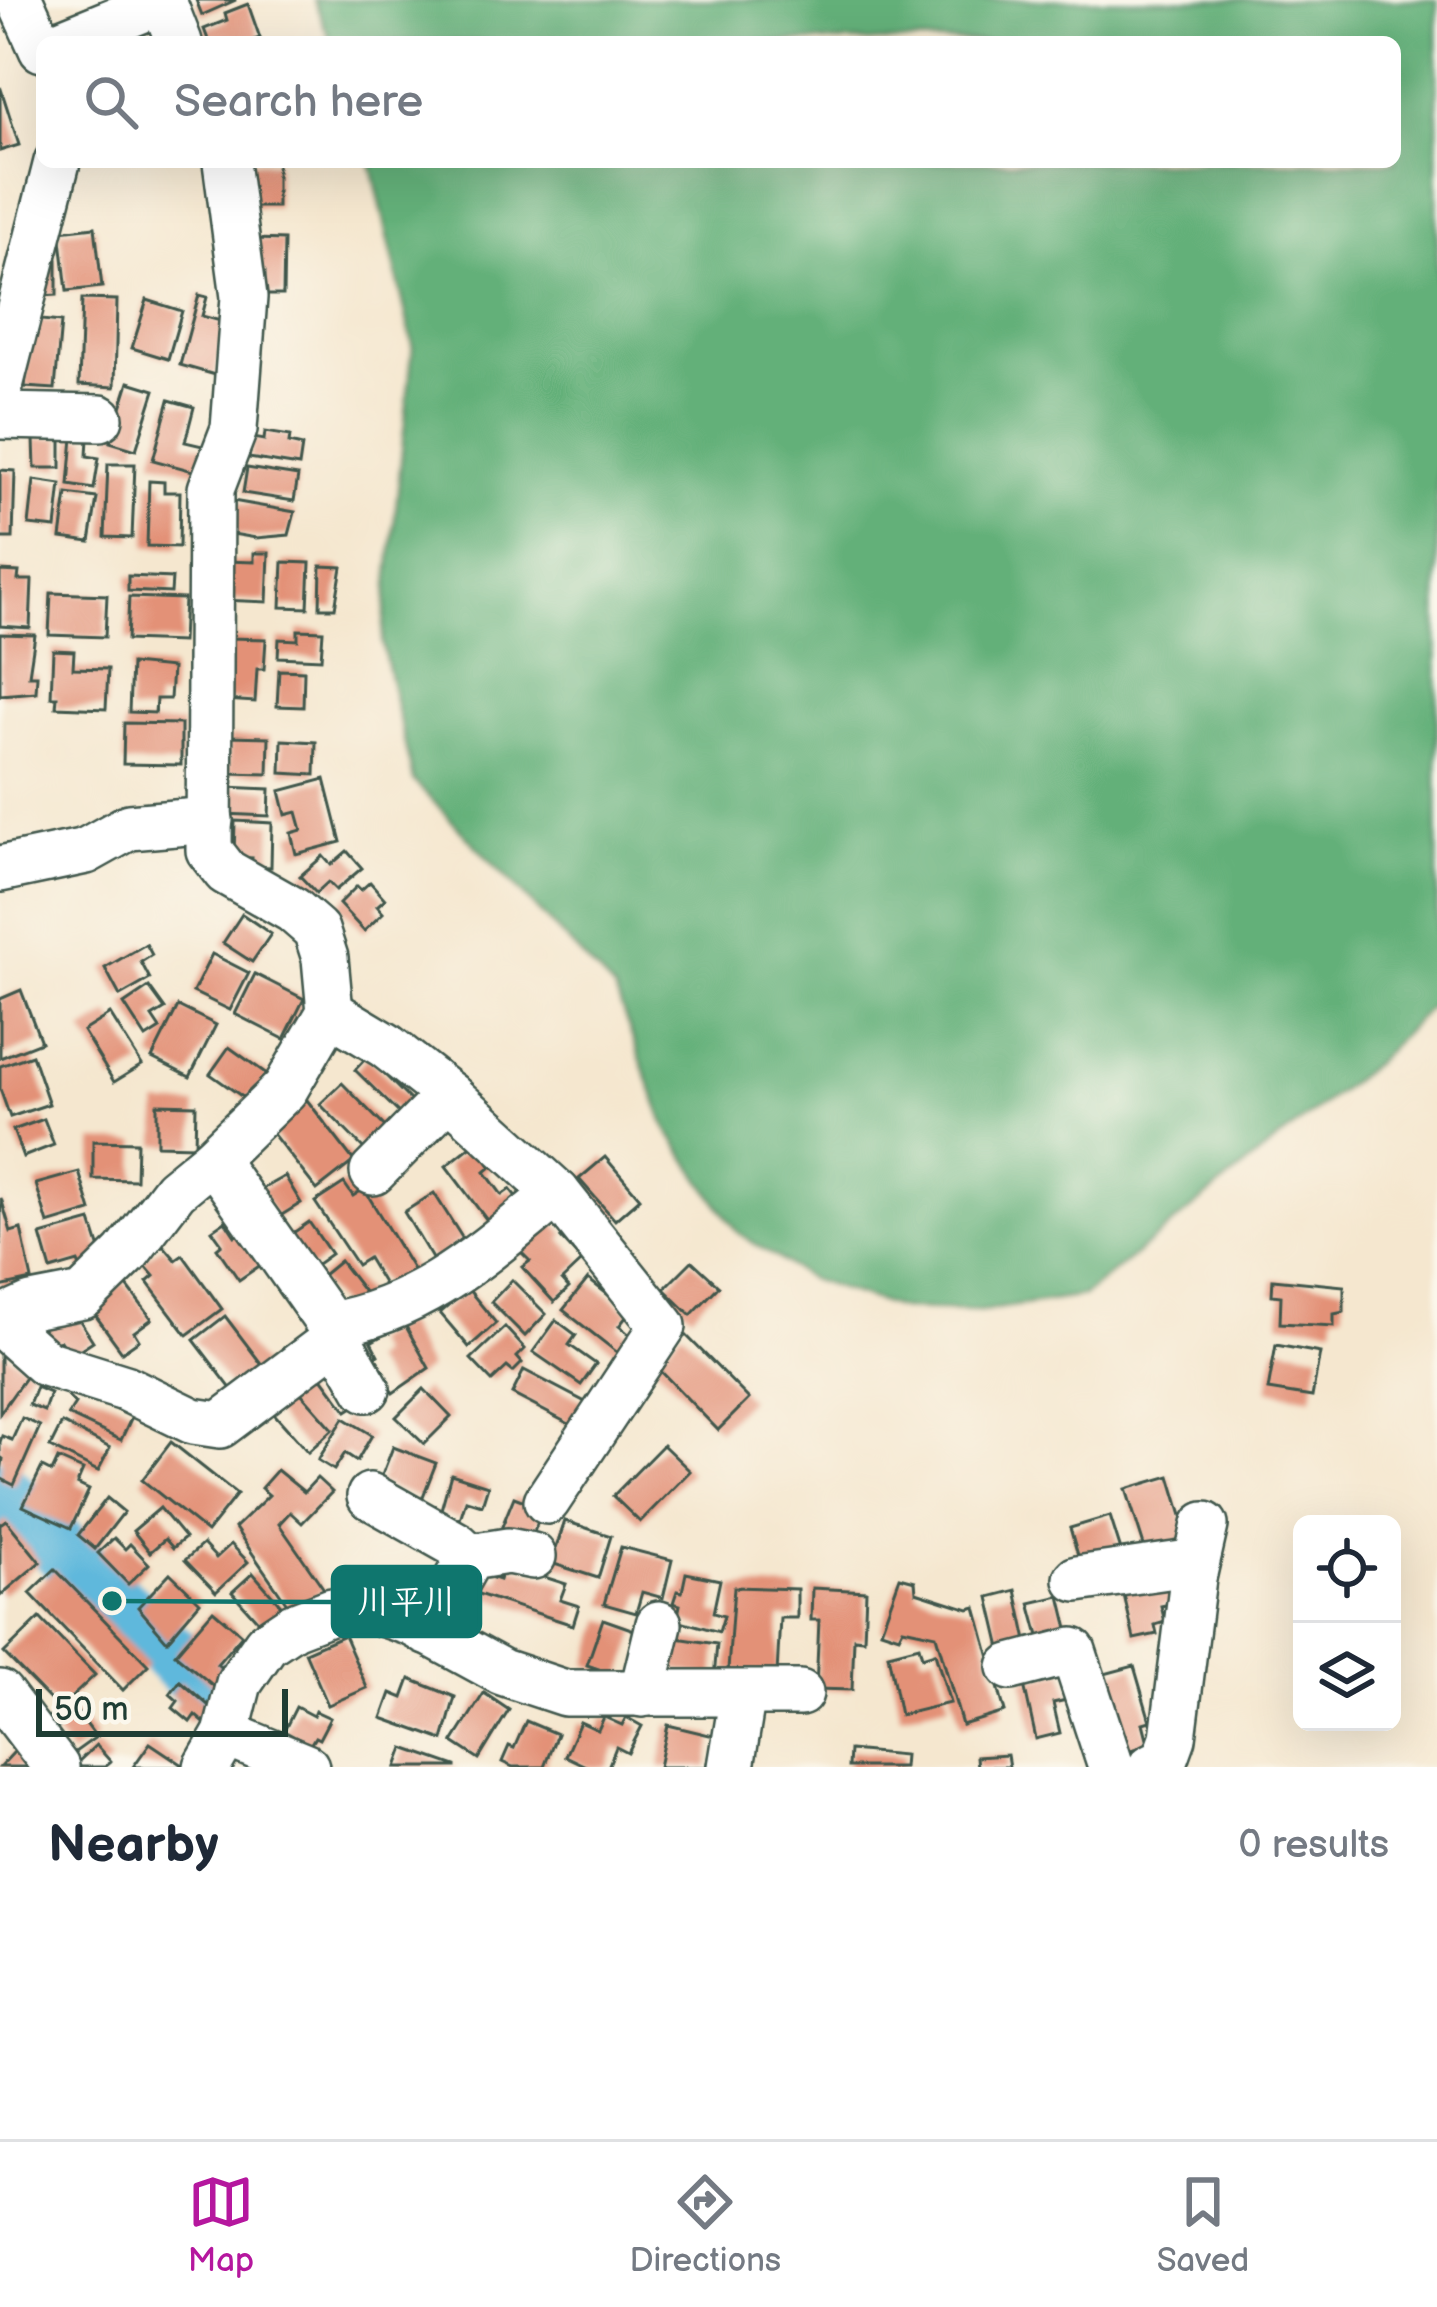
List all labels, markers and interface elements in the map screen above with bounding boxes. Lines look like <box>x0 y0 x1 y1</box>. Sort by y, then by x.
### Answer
search box <box>36 36 1401 168</box>
icon: search <box>78 69 144 135</box>
text: Search here <box>174 75 423 130</box>
map controls <box>1293 1515 1401 1731</box>
button: locate <box>1293 1515 1401 1623</box>
callout: 川平川 <box>333 1567 480 1636</box>
text: 川平川 <box>358 1583 457 1623</box>
button: layers <box>1293 1623 1401 1731</box>
scale bar <box>36 1683 288 1736</box>
text: 50 m <box>54 1690 129 1730</box>
text: Nearby <box>48 1815 219 1876</box>
text: 0 results <box>1238 1822 1389 1869</box>
tab: Map <box>188 2169 254 2281</box>
tab: Directions <box>629 2169 781 2281</box>
tab: Saved <box>1157 2169 1249 2281</box>

